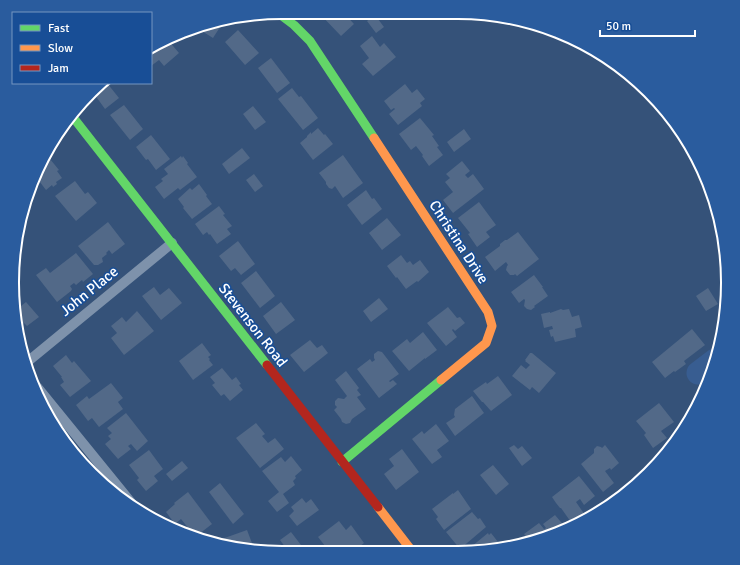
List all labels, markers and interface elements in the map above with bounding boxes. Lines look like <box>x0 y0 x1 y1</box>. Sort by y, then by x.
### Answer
legend <box>12 12 152 84</box>
scale bar <box>600 12 695 38</box>
text: 50 m <box>606 19 631 34</box>
text: Fast <box>48 21 69 36</box>
text: Slow <box>48 41 73 56</box>
text: Jam <box>48 61 69 76</box>
street label: Christina Drive <box>425 197 493 287</box>
street label: John Place <box>56 262 122 320</box>
street label: Stevenson Road <box>215 280 291 370</box>

